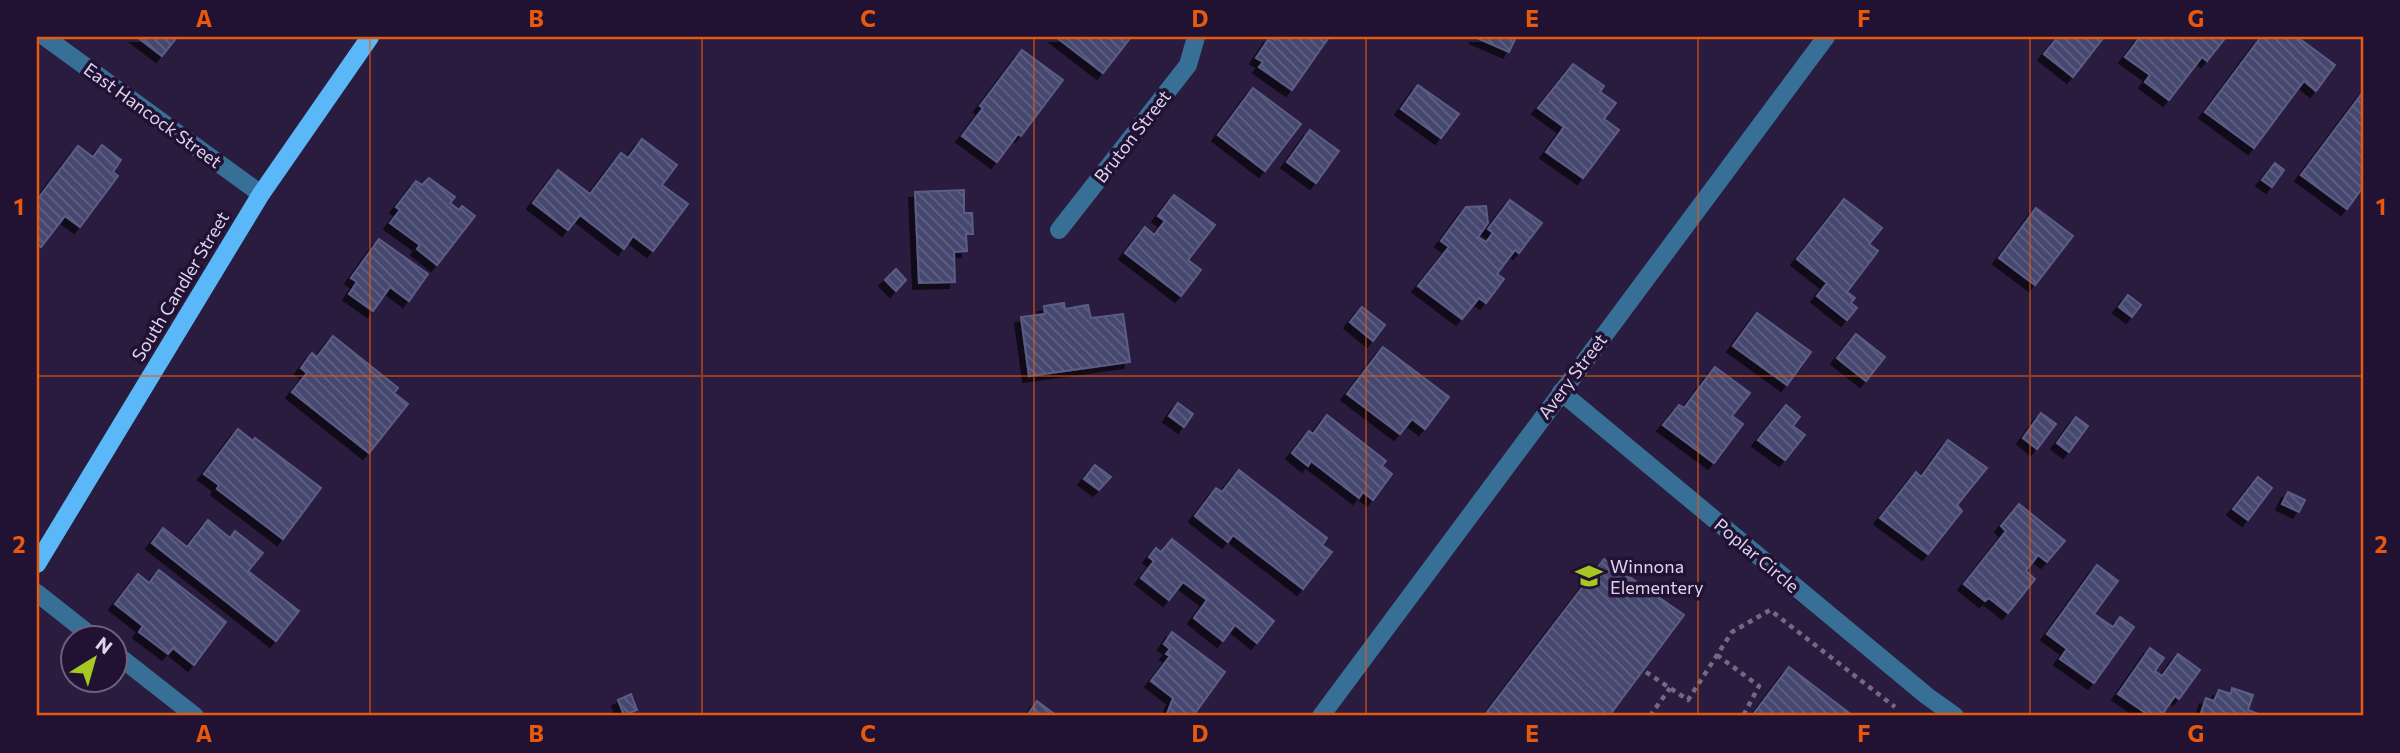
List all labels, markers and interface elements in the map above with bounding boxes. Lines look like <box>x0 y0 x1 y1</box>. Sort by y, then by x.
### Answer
text: A <box>196 4 213 32</box>
text: B <box>528 4 544 32</box>
text: C <box>860 4 876 32</box>
text: D <box>1192 4 1209 32</box>
text: E <box>1525 4 1539 32</box>
text: F <box>1857 4 1871 32</box>
text: G <box>2188 4 2204 32</box>
street label: East Hancock Street <box>80 58 226 172</box>
street label: Bruton Street <box>1089 85 1175 187</box>
text: 1 <box>14 192 24 220</box>
text: 1 <box>2376 192 2386 220</box>
street label: South Candler Street <box>127 207 233 365</box>
street label: Avery Street <box>1533 329 1611 423</box>
street label: Poplar Circle <box>1710 513 1804 597</box>
text: 2 <box>12 530 26 558</box>
text: 2 <box>2374 530 2388 558</box>
place label: Winnona Elementery <box>1610 555 1704 598</box>
school or university icon: Winnona Elementery <box>1574 561 1604 591</box>
north arrow <box>60 624 130 694</box>
text: N <box>92 632 117 659</box>
text: A <box>196 719 213 747</box>
text: B <box>528 719 544 747</box>
text: C <box>860 719 876 747</box>
text: D <box>1192 719 1209 747</box>
text: E <box>1525 719 1539 747</box>
text: F <box>1857 719 1871 747</box>
text: G <box>2188 719 2204 747</box>

